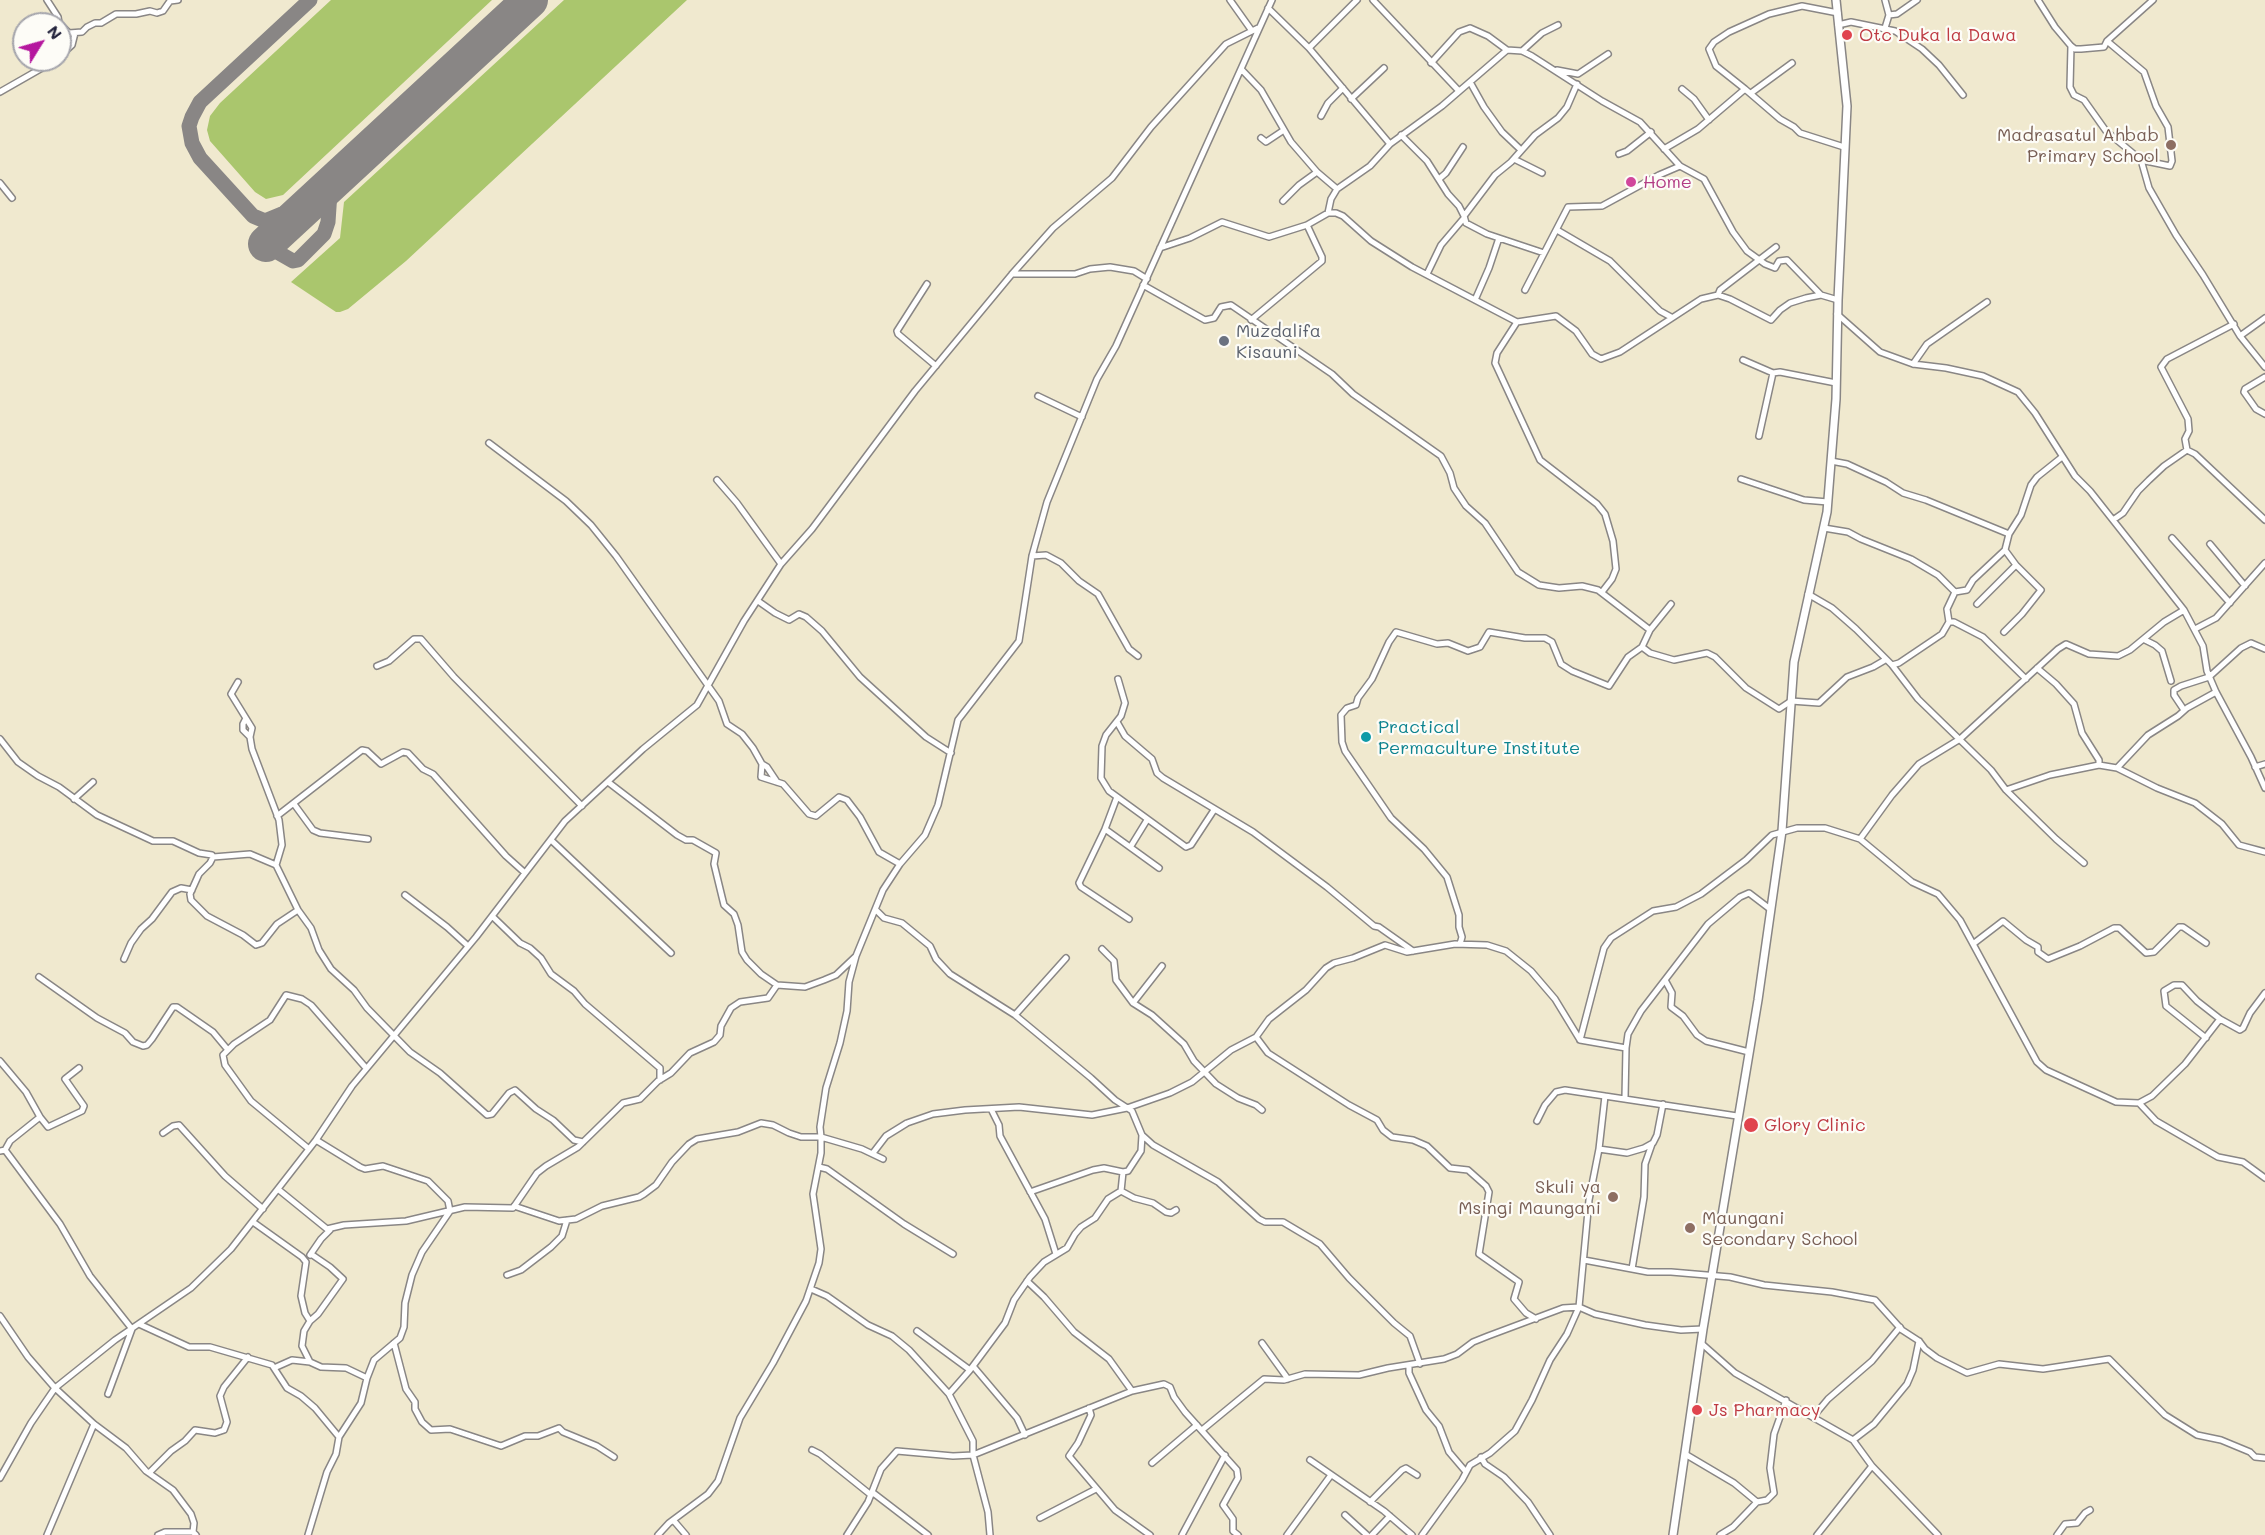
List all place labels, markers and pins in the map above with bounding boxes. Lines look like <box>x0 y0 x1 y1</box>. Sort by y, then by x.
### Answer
place label: Otc Duka la Dawa <box>1859 24 2017 46</box>
marker: Otc Duka la Dawa <box>1840 28 1854 42</box>
place label: Madrasatul Ahbab Primary School <box>1997 124 2159 166</box>
marker: Madrasatul Ahbab Primary School <box>2164 138 2178 152</box>
place label: Home <box>1643 171 1692 193</box>
marker: Home <box>1624 175 1638 189</box>
place label: Muzdalifa Kisauni <box>1236 320 1321 362</box>
marker: Muzdalifa Kisauni <box>1217 334 1231 348</box>
place label: Practical Permaculture Institute <box>1378 716 1580 758</box>
marker: Practical Permaculture Institute <box>1359 730 1373 744</box>
place label: Glory Clinic <box>1764 1114 1866 1136</box>
marker: Glory Clinic <box>1742 1116 1760 1134</box>
place label: Skuli ya Msingi Maungani <box>1458 1176 1601 1218</box>
marker: Skuli ya Msingi Maungani <box>1606 1190 1620 1204</box>
place label: Maungani Secondary School <box>1702 1207 1858 1250</box>
marker: Maungani Secondary School <box>1683 1221 1697 1235</box>
place label: Js Pharmacy <box>1709 1399 1820 1421</box>
marker: Js Pharmacy <box>1690 1403 1704 1417</box>

